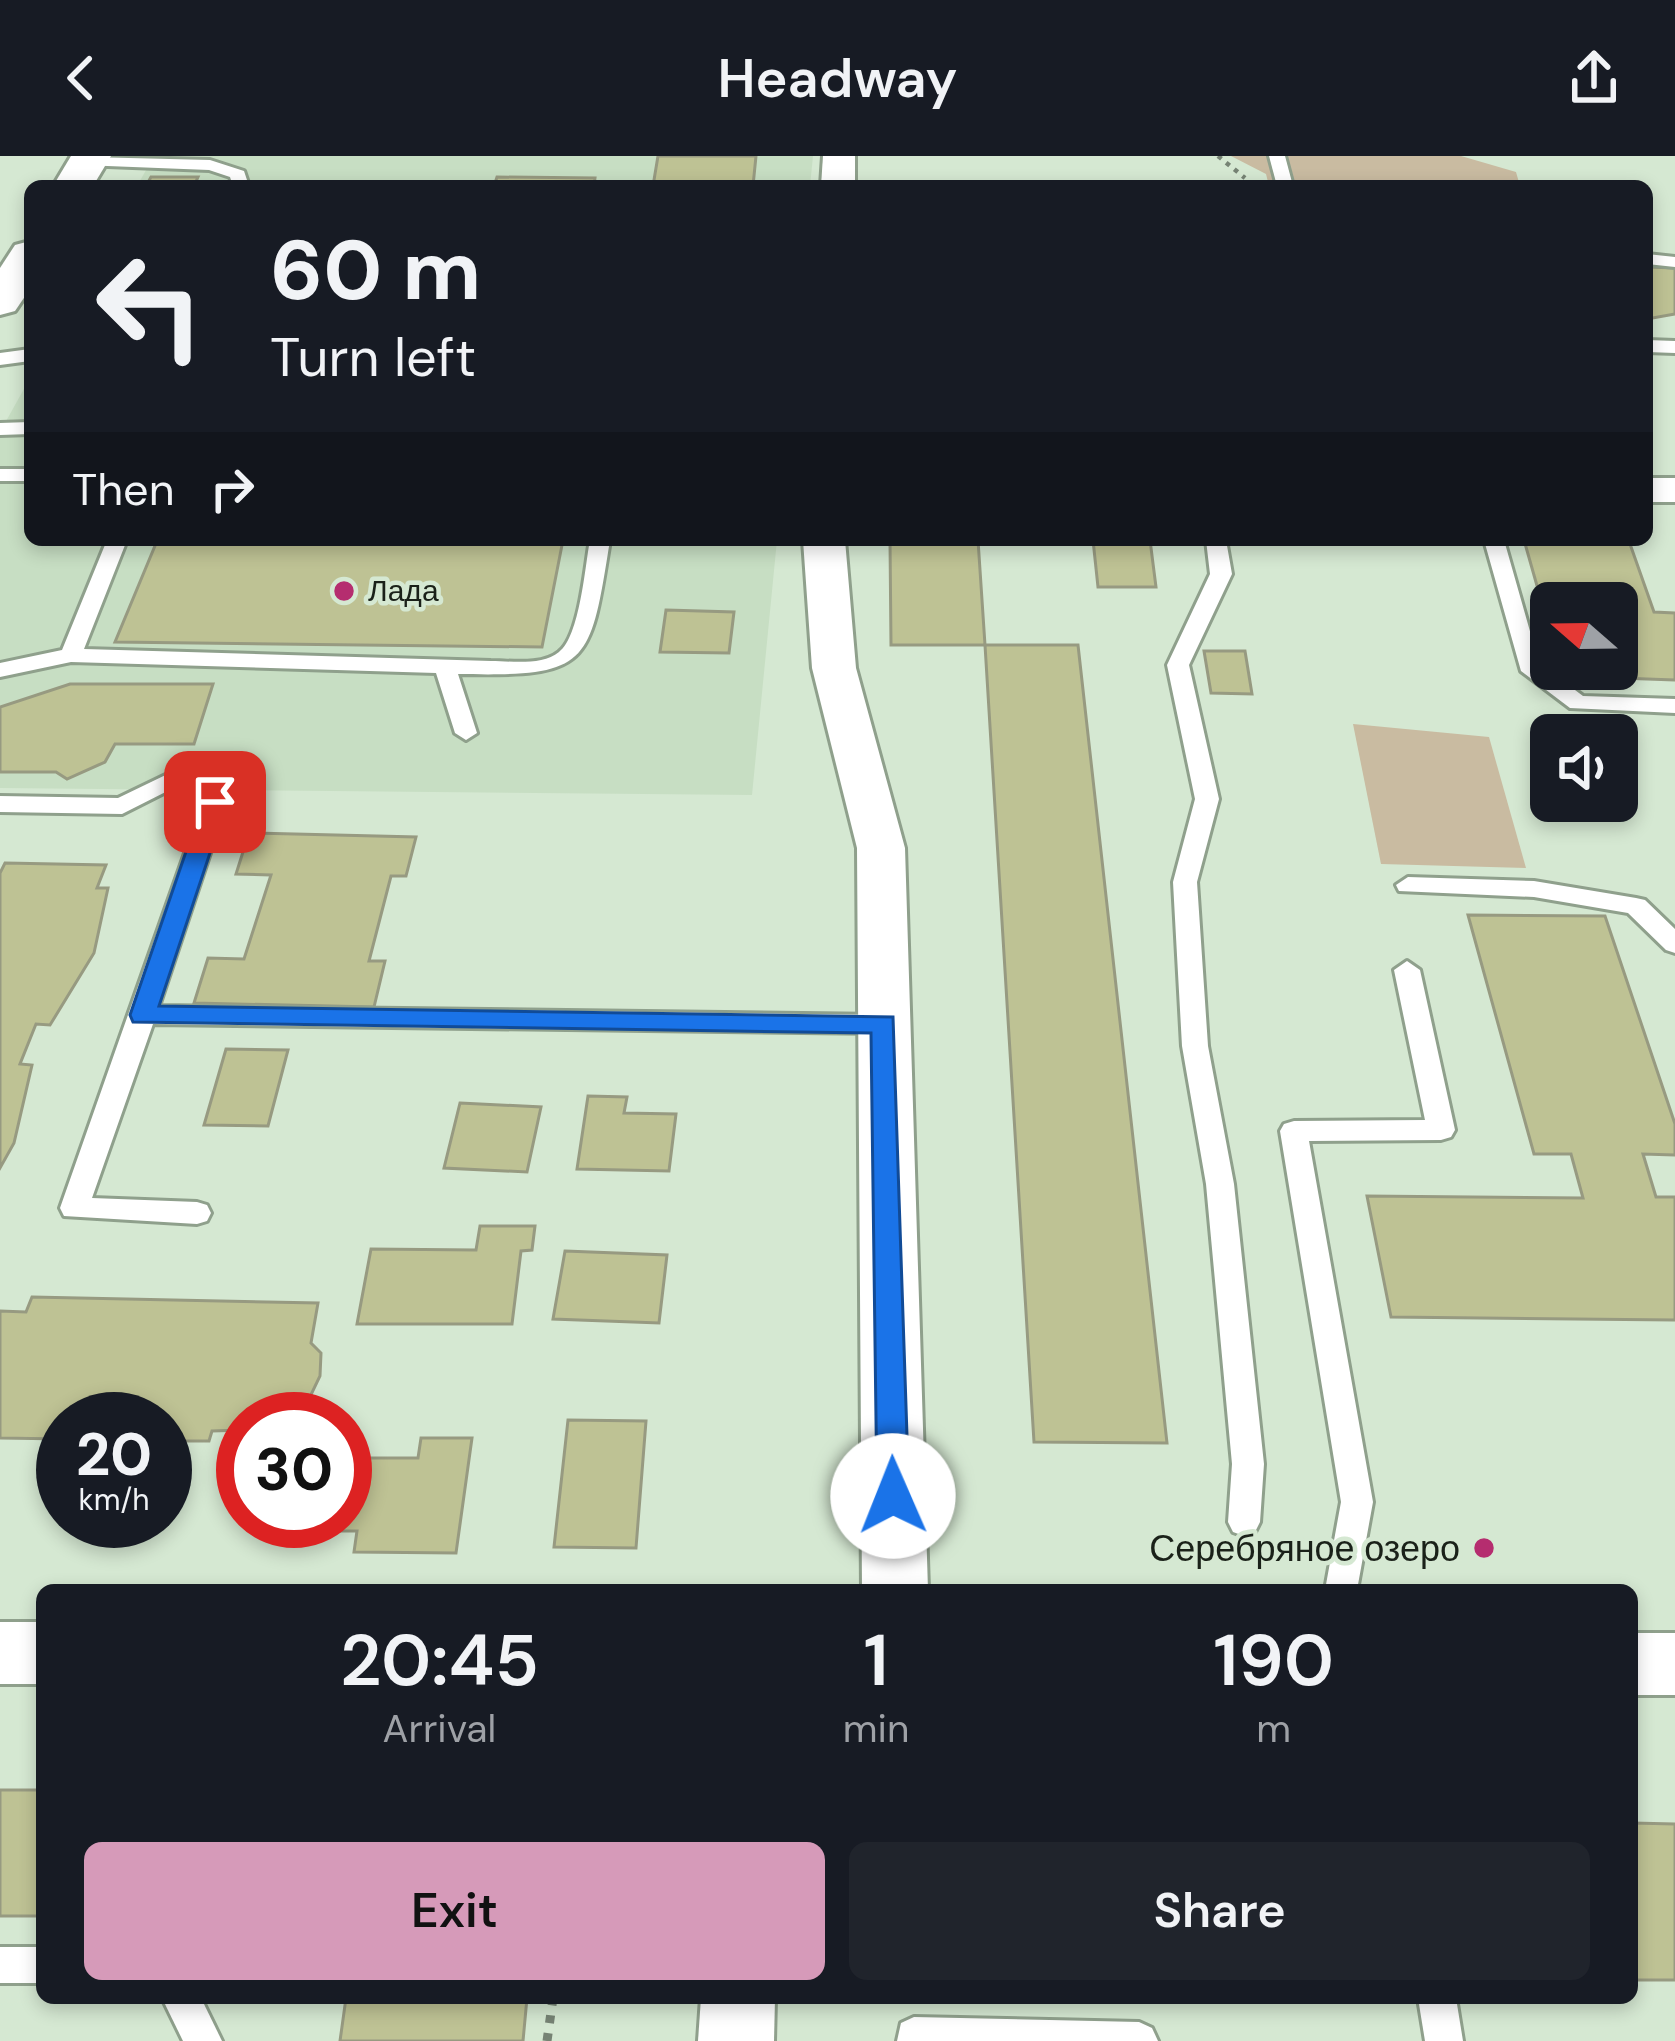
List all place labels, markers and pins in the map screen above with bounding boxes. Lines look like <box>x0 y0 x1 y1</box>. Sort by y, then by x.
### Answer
place label: Лада <box>368 571 439 610</box>
marker: Лада <box>331 578 357 604</box>
pin <box>164 751 266 853</box>
place label: Серебряное озеро <box>1149 1525 1460 1572</box>
marker: Серебряное озеро <box>1471 1535 1497 1561</box>

